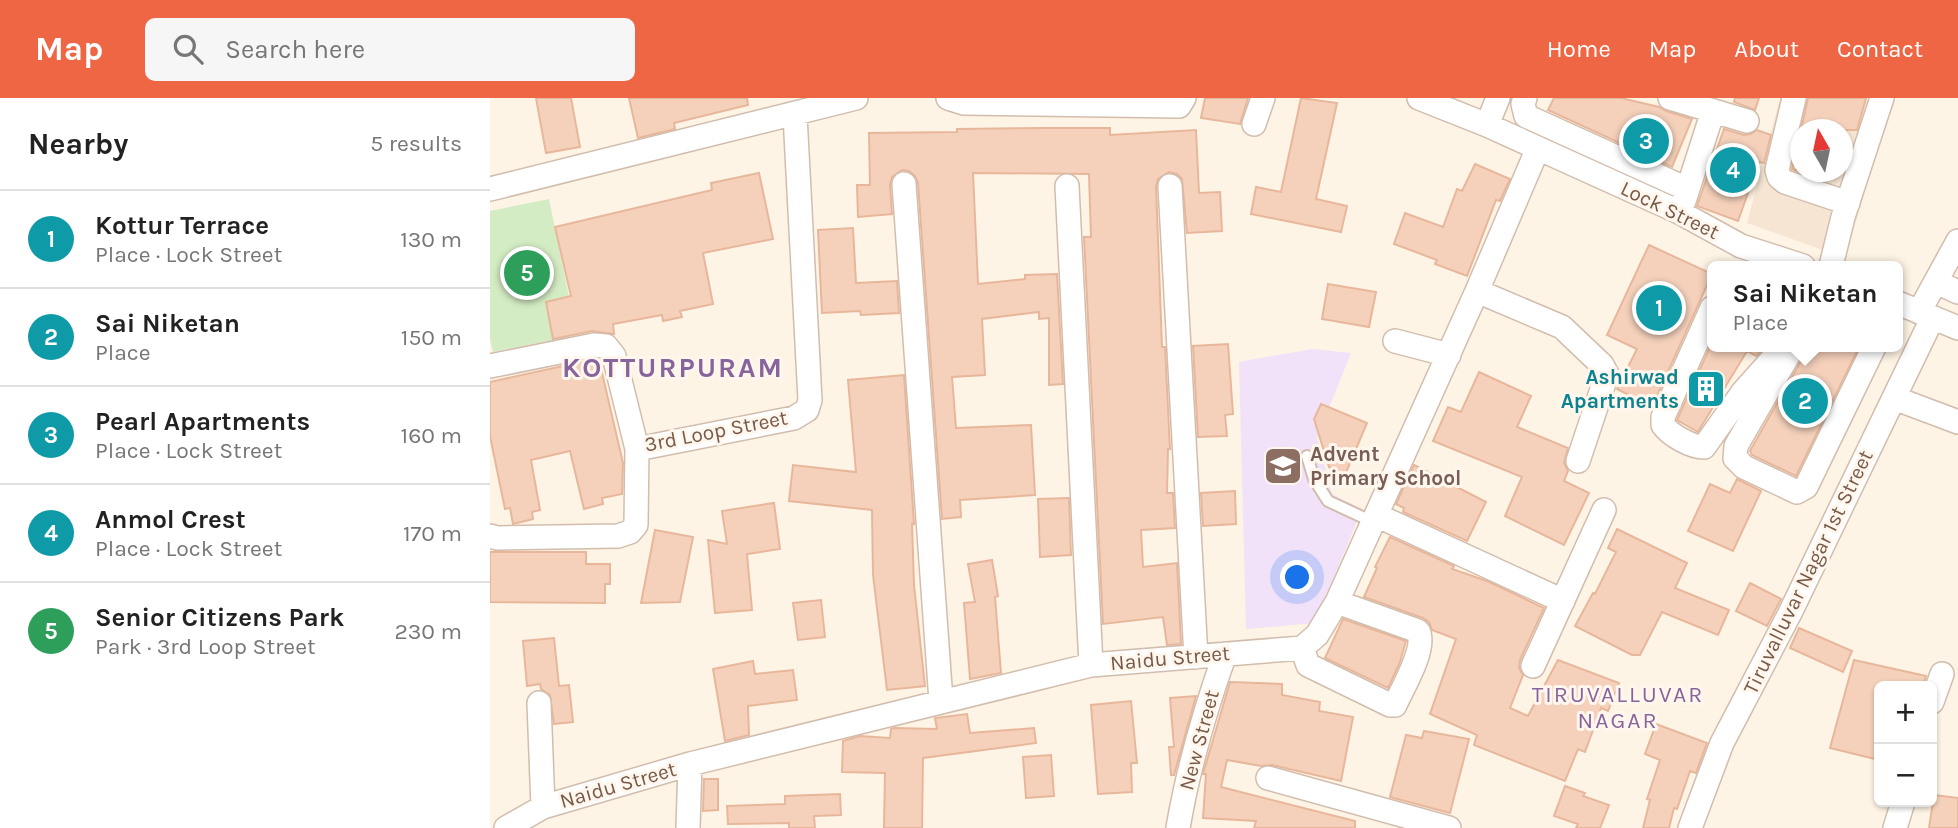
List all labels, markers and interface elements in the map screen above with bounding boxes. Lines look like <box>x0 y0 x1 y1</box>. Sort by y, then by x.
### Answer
search box <box>145 18 635 81</box>
text: Map <box>35 30 103 68</box>
icon: search <box>169 30 207 68</box>
text: Search here <box>225 34 365 65</box>
text: Home <box>1547 35 1611 63</box>
text: Map <box>1649 35 1696 63</box>
text: About <box>1734 35 1799 63</box>
text: Contact <box>1837 35 1923 63</box>
pin: 3 <box>1623 115 1669 167</box>
north arrow <box>1790 119 1853 182</box>
text: Nearby <box>28 126 128 162</box>
text: 5 results <box>370 130 462 157</box>
pin: 4 <box>1710 144 1756 196</box>
street label: Lock Street <box>1617 176 1723 244</box>
text: Kottur Terrace <box>95 210 269 241</box>
text: 1 <box>47 226 55 253</box>
text: 130 m <box>400 226 462 253</box>
text: Place · Lock Street <box>95 241 282 268</box>
pin: 5 <box>504 247 550 299</box>
popup <box>1707 261 1903 352</box>
text: Sai Niketan <box>1733 278 1877 309</box>
pin: 1 <box>1636 282 1682 334</box>
text: Sai Niketan <box>95 308 240 339</box>
text: Place <box>1733 309 1788 336</box>
text: 2 <box>44 324 58 351</box>
text: 150 m <box>401 324 462 351</box>
text: Place <box>95 339 151 366</box>
district label: KOTTURPURAM <box>562 351 784 384</box>
place label: Ashirwad Apartments <box>1561 365 1679 413</box>
building icon: Ashirwad Apartments <box>1685 368 1727 410</box>
pin: 2 <box>1782 375 1828 427</box>
street label: 3rd Loop Street <box>642 405 790 457</box>
text: Pearl Apartments <box>95 406 310 437</box>
text: 3 <box>44 422 58 449</box>
text: 160 m <box>401 422 462 449</box>
text: Place · Lock Street <box>95 437 282 464</box>
place label: Advent Primary School <box>1310 442 1461 490</box>
school or university icon: Advent Primary School <box>1262 445 1304 487</box>
street label: Tiruvalluvar Nagar 1st Street <box>1738 446 1878 698</box>
text: Anmol Crest <box>95 504 246 535</box>
text: 4 <box>44 520 58 547</box>
text: 170 m <box>403 520 462 547</box>
text: Place · Lock Street <box>95 535 282 562</box>
your location <box>1280 560 1314 594</box>
text: Senior Citizens Park <box>95 602 344 633</box>
text: 5 <box>44 618 58 645</box>
text: 230 m <box>394 618 462 645</box>
text: Park · 3rd Loop Street <box>95 633 316 660</box>
street label: Naidu Street <box>1109 641 1231 675</box>
district label: TIRUVALLUVAR NAGAR <box>1532 681 1704 734</box>
map controls <box>1874 681 1937 807</box>
button: + <box>1874 681 1937 744</box>
street label: New Street <box>1174 687 1224 793</box>
button: − <box>1874 744 1937 807</box>
street label: Naidu Street <box>557 757 679 813</box>

